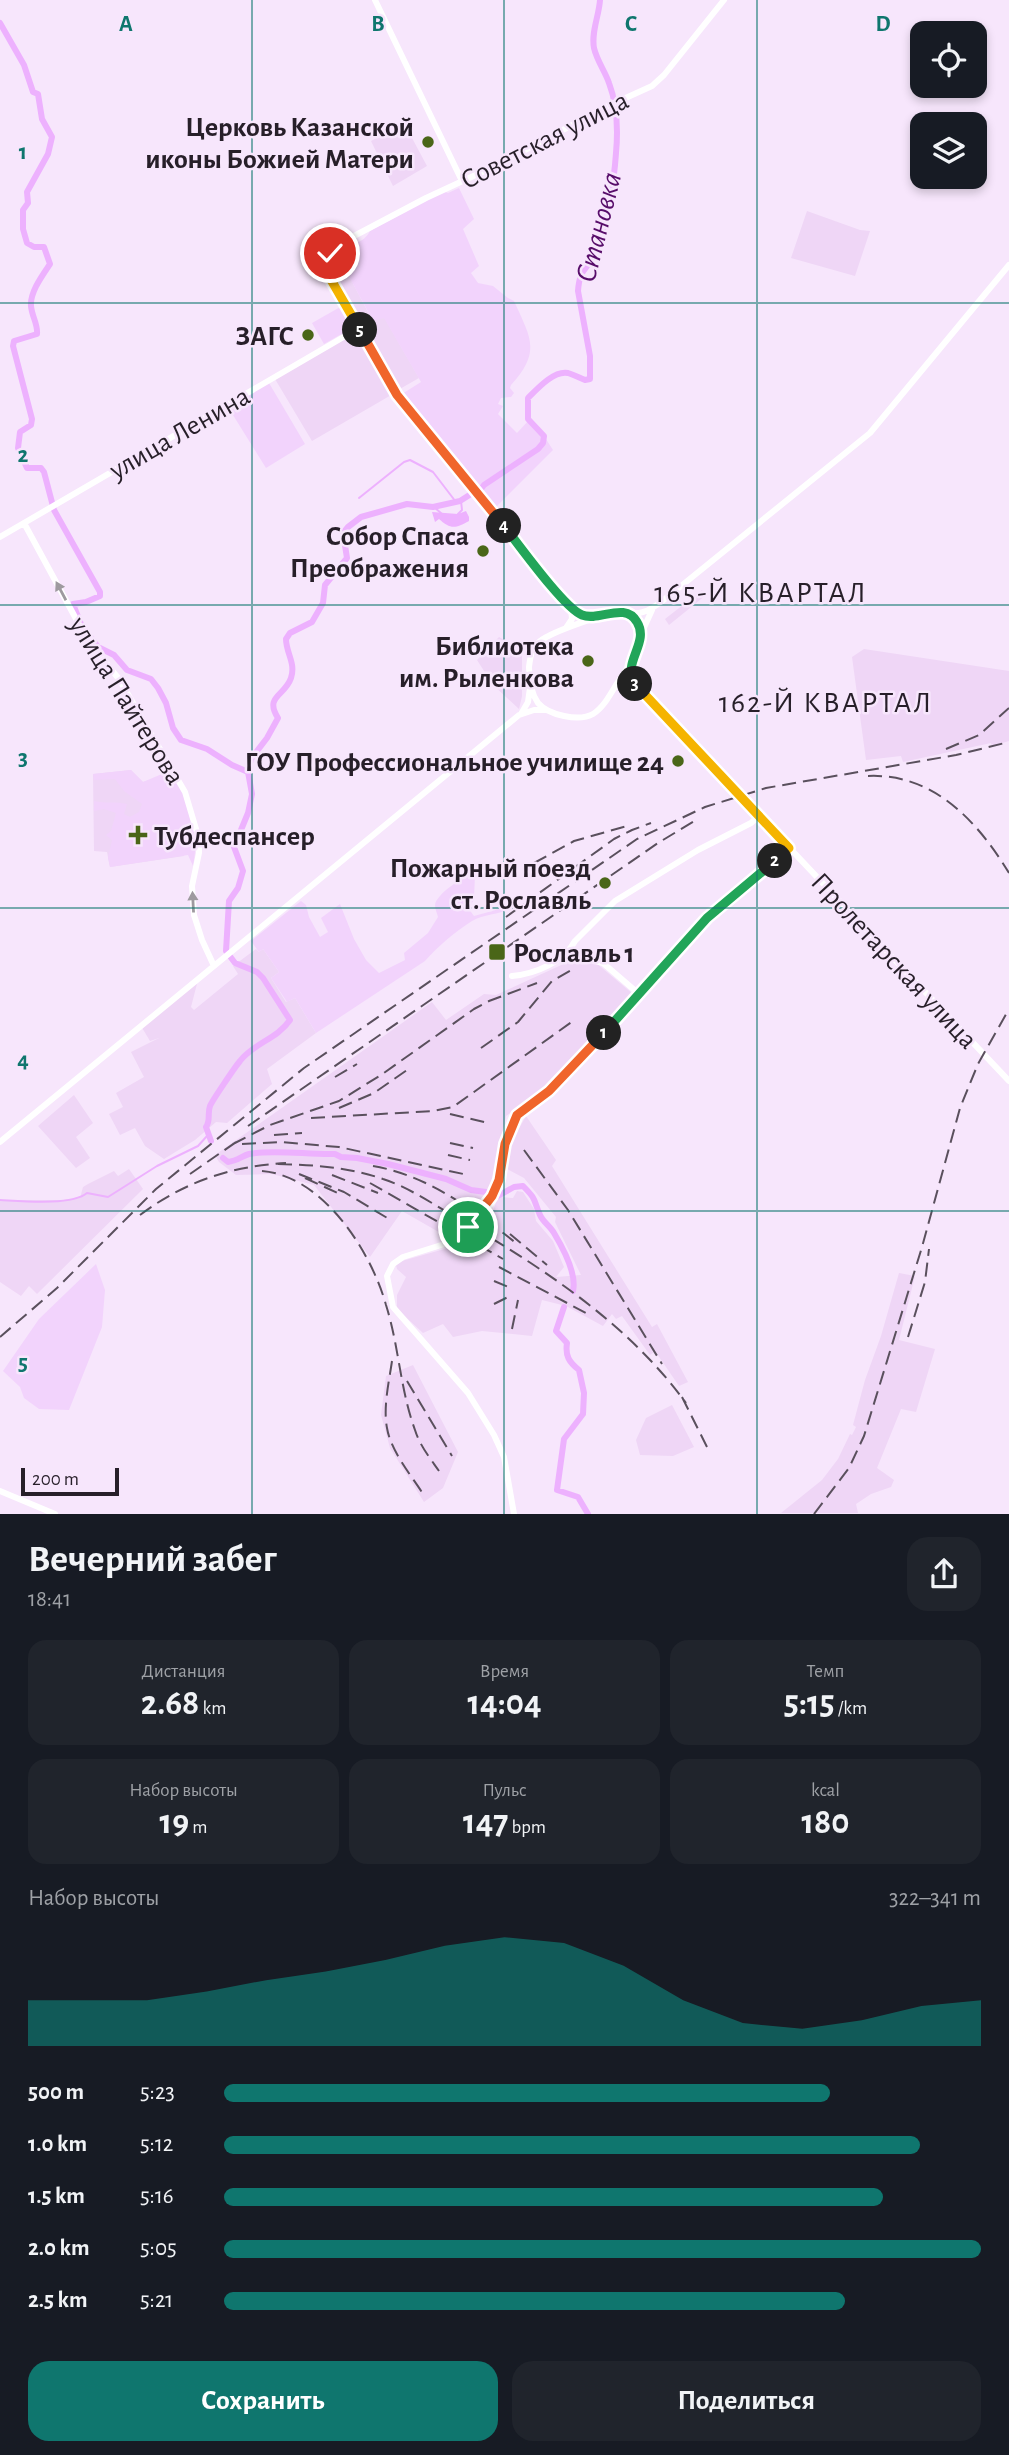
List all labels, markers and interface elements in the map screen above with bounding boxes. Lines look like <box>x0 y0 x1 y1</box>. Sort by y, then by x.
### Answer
text: A <box>119 13 133 36</box>
text: B <box>371 13 385 36</box>
text: C <box>625 13 637 36</box>
text: D <box>875 13 891 36</box>
map controls <box>910 21 987 189</box>
button: locate <box>910 21 987 98</box>
street label: Советская улица <box>456 86 634 195</box>
button: layers <box>910 112 987 189</box>
place label: Церковь Казанской иконы Божией Матери <box>145 114 414 174</box>
marker: Церковь Казанской иконы Божией Матери <box>420 134 436 150</box>
text: 1 <box>19 141 27 164</box>
water label: Становка <box>571 169 627 285</box>
pin <box>300 223 360 283</box>
icon: check <box>311 234 349 272</box>
pin: 5 <box>342 312 378 348</box>
text: 5 <box>355 320 364 339</box>
place label: ЗАГС <box>235 323 294 351</box>
marker: ЗАГС <box>300 327 316 343</box>
street label: улица Ленина <box>104 382 255 486</box>
text: 2 <box>18 444 29 467</box>
pin: 4 <box>486 508 522 544</box>
text: 4 <box>499 516 508 535</box>
place label: Собор Спаса Преображения <box>290 523 469 583</box>
marker: Собор Спаса Преображения <box>475 543 491 559</box>
district label: 165-Й КВАРТАЛ <box>654 577 868 608</box>
one-way arrow <box>55 581 67 600</box>
street label: улица Пайтерова <box>63 611 189 790</box>
place label: Библиотека им. Рыленкова <box>399 633 574 693</box>
marker: Библиотека им. Рыленкова <box>580 653 596 669</box>
pin: 3 <box>618 666 652 702</box>
text: 3 <box>630 674 639 693</box>
district label: 162-Й КВАРТАЛ <box>719 687 933 718</box>
text: 3 <box>18 747 28 770</box>
place label: ГОУ Профессиональное училище 24 <box>245 749 664 777</box>
marker: ГОУ Профессиональное училище 24 <box>670 753 686 769</box>
place label: Тубдеспансер <box>154 823 315 851</box>
marker: Тубдеспансер <box>128 825 148 845</box>
pin: 2 <box>758 844 792 878</box>
text: 2 <box>770 851 779 870</box>
place label: Пожарный поезд ст. Рославль <box>390 855 591 915</box>
street label: Пролетарская улица <box>805 868 982 1055</box>
marker: Пожарный поезд ст. Рославль <box>597 875 613 891</box>
one-way arrow <box>188 891 199 913</box>
place label: Рославль 1 <box>513 940 635 968</box>
marker: Рославль 1 <box>487 942 507 962</box>
pin: 1 <box>586 1016 622 1050</box>
text: 1 <box>600 1023 607 1042</box>
text: 4 <box>17 1049 29 1072</box>
pin <box>438 1197 498 1257</box>
icon: arrive <box>449 1208 487 1246</box>
text: 5 <box>18 1352 28 1375</box>
scale bar <box>21 1464 119 1496</box>
text: 200 m <box>32 1470 79 1489</box>
button: share <box>907 1537 981 1611</box>
text: Вечерний забег <box>28 1541 277 1579</box>
text: 18:41 <box>28 1588 71 1611</box>
text: Дистанция <box>142 1662 226 1681</box>
text: Время <box>480 1662 529 1681</box>
text: Темп <box>807 1662 844 1681</box>
text: 2.68 <box>141 1686 199 1721</box>
text: 14:04 <box>467 1686 542 1721</box>
text: 5:15 <box>784 1686 835 1721</box>
text: km <box>199 1699 226 1718</box>
text: /km <box>835 1699 867 1718</box>
text: Набор высоты <box>129 1781 238 1800</box>
text: Пульс <box>482 1781 527 1800</box>
text: kcal <box>811 1781 840 1800</box>
text: 19 <box>160 1805 189 1840</box>
text: 147 <box>463 1805 508 1840</box>
text: 180 <box>801 1805 850 1840</box>
text: m <box>189 1818 207 1837</box>
text: bpm <box>508 1818 546 1837</box>
text: Набор высоты <box>28 1887 160 1910</box>
text: 322–341 m <box>889 1887 981 1910</box>
text: 500 m <box>28 2081 84 2104</box>
text: 5:23 <box>140 2081 175 2104</box>
text: 1.0 km <box>28 2133 87 2156</box>
text: 5:12 <box>140 2133 173 2156</box>
text: 1.5 km <box>28 2185 85 2208</box>
text: 5:16 <box>140 2185 174 2208</box>
text: 2.0 km <box>28 2237 90 2260</box>
text: 5:05 <box>140 2237 177 2260</box>
text: 2.5 km <box>28 2289 87 2312</box>
text: 5:21 <box>140 2289 173 2312</box>
button: Сохранить <box>28 2361 498 2441</box>
button: Поделиться <box>512 2361 981 2441</box>

